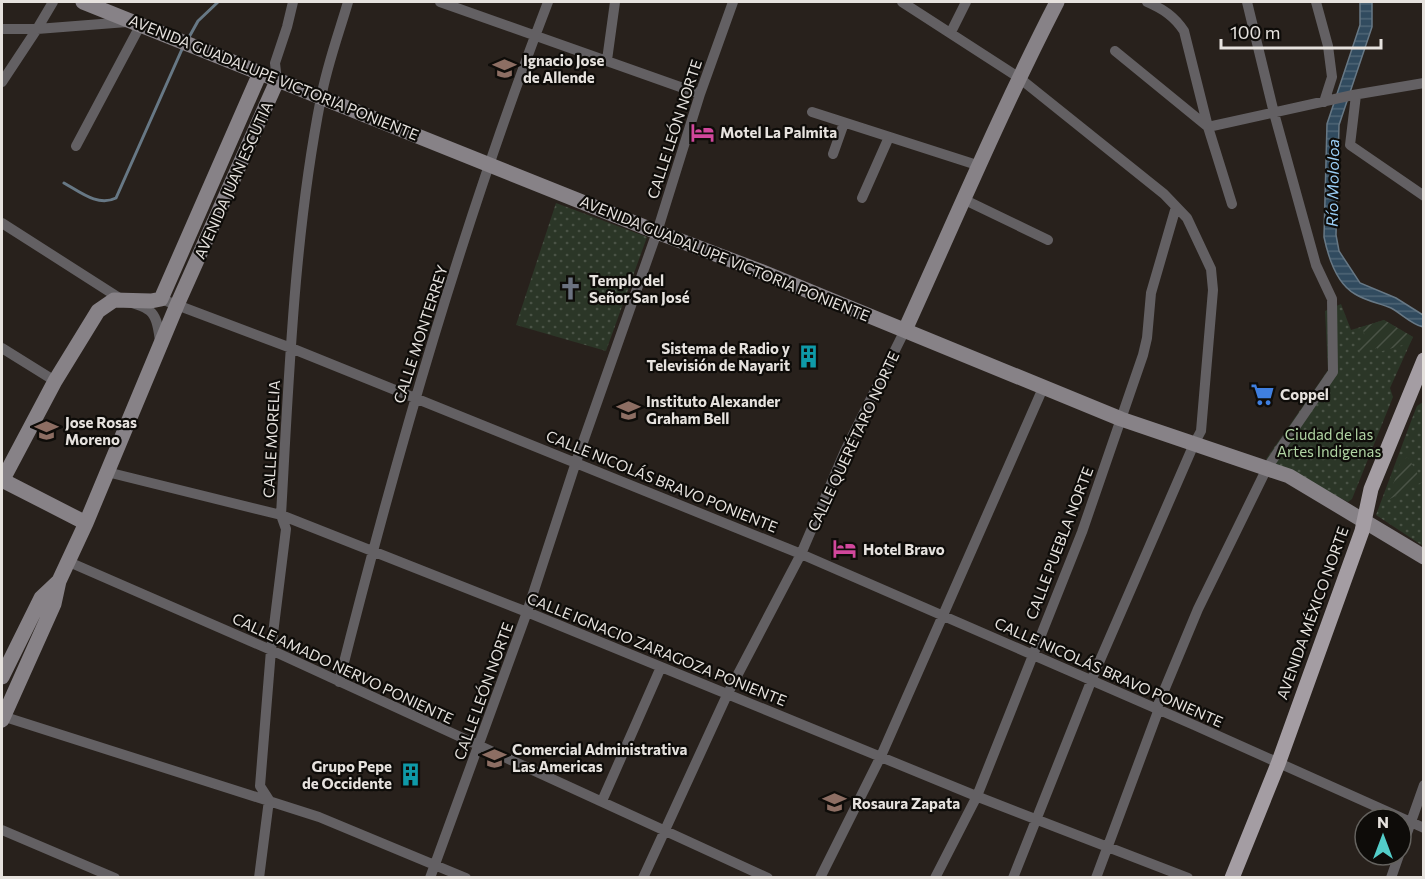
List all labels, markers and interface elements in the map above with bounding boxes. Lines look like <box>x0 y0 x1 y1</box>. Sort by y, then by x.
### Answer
street label: AVENIDA GUADALUPE VICTORIA PONIENTE <box>127 10 421 144</box>
scale bar <box>1221 12 1382 50</box>
text: 100 m <box>1230 21 1280 43</box>
place label: Ignacio Jose de Allende <box>523 51 604 86</box>
school or university icon: Ignacio Jose de Allende <box>492 56 518 82</box>
street label: CALLE LEÓN NORTE <box>642 57 705 201</box>
street label: AVENIDA JUAN ESCUTIA <box>190 99 276 261</box>
hotel icon: Motel La Palmita <box>689 119 715 145</box>
place label: Motel La Palmita <box>720 123 837 141</box>
water label: Río Mololoa <box>1322 139 1342 227</box>
street label: AVENIDA GUADALUPE VICTORIA PONIENTE <box>578 191 872 325</box>
street label: CALLE MONTERREY <box>389 262 451 406</box>
place label: Templo del Señor San José <box>589 271 690 306</box>
church icon: Templo del Señor San José <box>558 276 584 302</box>
place label: Sistema de Radio y Televisión de Nayarit <box>647 339 791 374</box>
building icon: Sistema de Radio y Televisión de Nayarit <box>795 344 821 370</box>
street label: CALLE QUERÉTARO NORTE <box>803 348 903 534</box>
street label: CALLE MORELIA <box>259 380 283 498</box>
supermarket icon: Coppel <box>1249 381 1275 407</box>
place label: Coppel <box>1280 385 1329 403</box>
place label: Instituto Alexander Graham Bell <box>646 392 781 427</box>
school or university icon: Instituto Alexander Graham Bell <box>615 397 641 423</box>
place label: Jose Rosas Moreno <box>65 413 137 448</box>
school or university icon: Jose Rosas Moreno <box>34 418 60 444</box>
street label: CALLE NICOLÁS BRAVO PONIENTE <box>544 425 781 536</box>
park label: Ciudad de las Artes Indigenas <box>1277 425 1381 460</box>
street label: CALLE PUEBLA NORTE <box>1022 464 1096 622</box>
street label: AVENIDA MÉXICO NORTE <box>1271 524 1352 702</box>
hotel icon: Hotel Bravo <box>832 536 858 562</box>
place label: Hotel Bravo <box>863 540 945 558</box>
street label: CALLE IGNACIO ZARAGOZA PONIENTE <box>525 589 789 709</box>
street label: CALLE AMADO NERVO PONIENTE <box>230 609 456 727</box>
street label: CALLE NICOLÁS BRAVO PONIENTE <box>992 612 1227 731</box>
street label: CALLE LEÓN NORTE <box>449 619 516 762</box>
place label: Comercial Administrativa Las Americas <box>512 740 687 775</box>
school or university icon: Comercial Administrativa Las Americas <box>481 745 507 771</box>
place label: Grupo Pepe de Occidente <box>302 757 392 792</box>
building icon: Grupo Pepe de Occidente <box>397 762 423 788</box>
school or university icon: Rosaura Zapata <box>821 790 847 816</box>
place label: Rosaura Zapata <box>852 794 960 812</box>
north arrow <box>1353 807 1413 867</box>
text: N <box>1377 812 1389 831</box>

